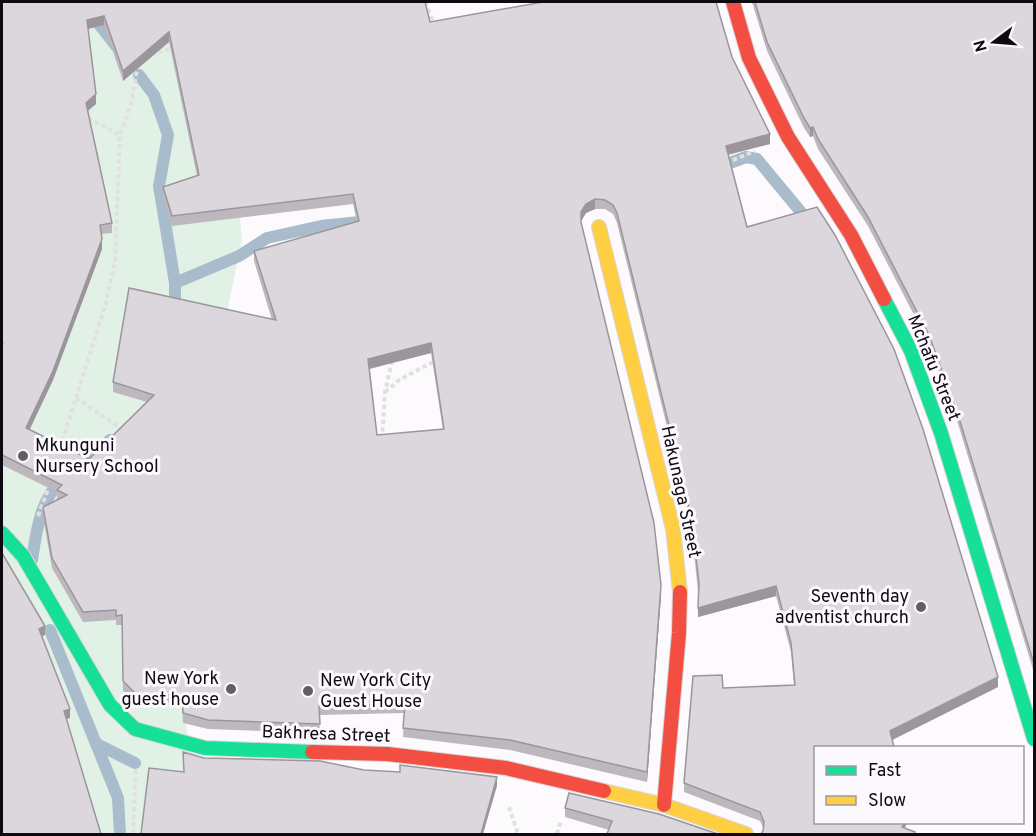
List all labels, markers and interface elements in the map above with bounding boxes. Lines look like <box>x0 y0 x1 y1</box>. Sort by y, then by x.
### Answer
north arrow <box>964 12 1024 72</box>
text: N <box>970 37 993 54</box>
street label: Mchafu Street <box>901 311 965 425</box>
street label: Hakunaga Street <box>655 424 705 560</box>
place label: Mkunguni Nursery School <box>35 435 159 479</box>
marker: Mkunguni Nursery School <box>16 449 30 463</box>
place label: Seventh day adventist church <box>775 586 909 630</box>
marker: Seventh day adventist church <box>914 600 928 614</box>
place label: New York guest house <box>121 668 219 712</box>
place label: New York City Guest House <box>320 670 431 714</box>
marker: New York guest house <box>224 682 238 696</box>
marker: New York City Guest House <box>301 684 315 698</box>
street label: Bakhresa Street <box>261 721 391 749</box>
legend <box>814 746 1024 824</box>
text: Fast <box>868 760 901 783</box>
text: Slow <box>868 790 906 813</box>

